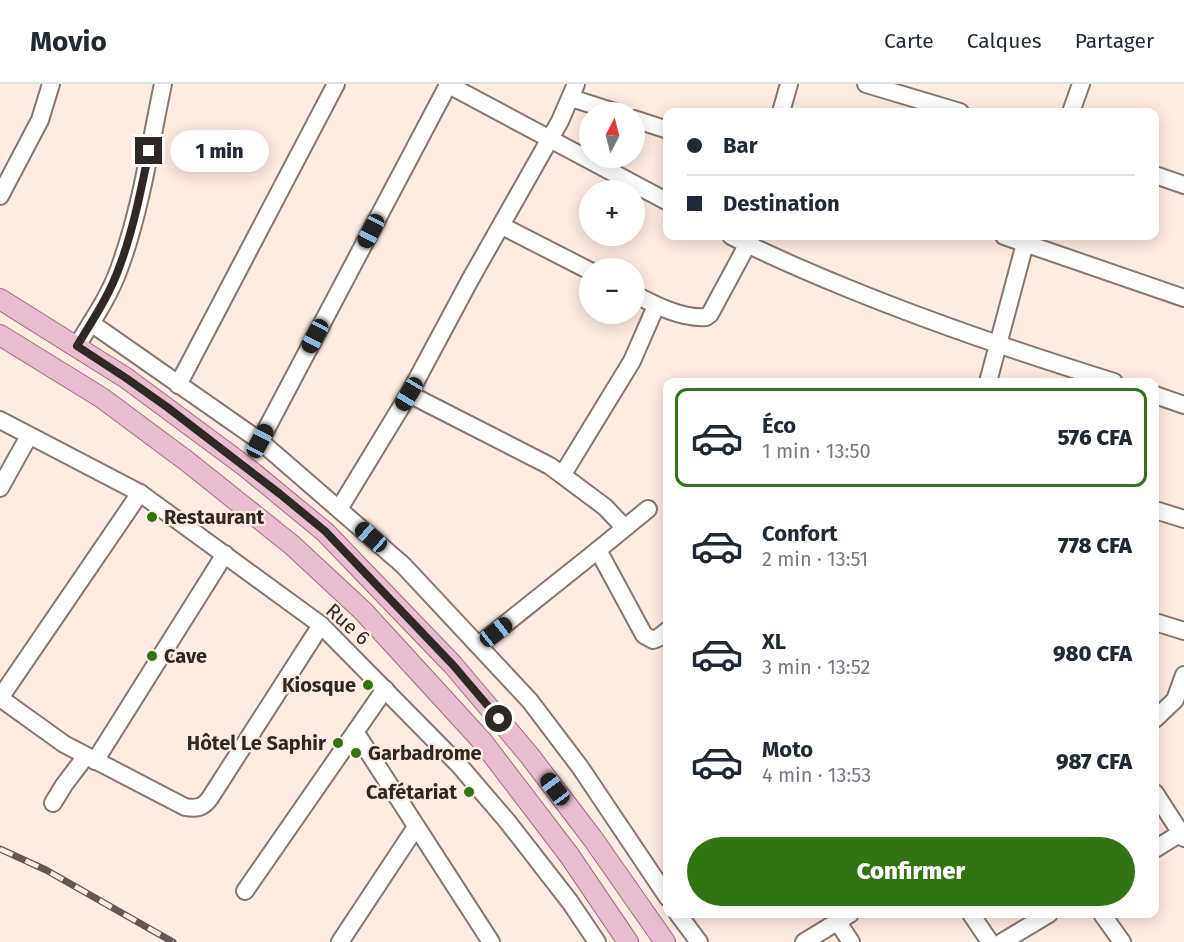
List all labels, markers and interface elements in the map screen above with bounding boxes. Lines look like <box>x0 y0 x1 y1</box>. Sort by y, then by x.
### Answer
text: Movio <box>30 25 107 58</box>
text: Carte <box>884 28 934 54</box>
text: Calques <box>967 28 1042 54</box>
text: Partager <box>1075 28 1154 54</box>
north arrow <box>579 102 645 168</box>
map controls <box>579 102 645 324</box>
callout: 1 min <box>170 130 269 172</box>
text: Bar <box>723 132 757 159</box>
route end <box>135 137 162 164</box>
text: 1 min <box>196 139 243 163</box>
button: + <box>579 180 645 246</box>
text: Destination <box>723 190 840 217</box>
car <box>355 211 387 251</box>
button: − <box>579 258 645 324</box>
car <box>299 316 331 356</box>
car <box>392 374 426 414</box>
icon: car <box>690 411 744 465</box>
text: Éco <box>762 412 796 439</box>
car <box>244 421 276 461</box>
text: 576 CFA <box>1057 424 1132 451</box>
text: 1 min · 13:50 <box>762 439 871 463</box>
place label: Restaurant <box>164 505 264 529</box>
marker: Restaurant <box>145 510 159 524</box>
car <box>352 518 390 556</box>
icon: car <box>690 519 744 573</box>
text: Confort <box>762 520 838 547</box>
text: 778 CFA <box>1058 532 1132 559</box>
text: 2 min · 13:51 <box>762 547 868 571</box>
street label: Rue 6 <box>321 598 375 650</box>
car <box>476 614 516 650</box>
icon: car <box>690 627 744 681</box>
text: XL <box>762 628 786 655</box>
text: 980 CFA <box>1053 640 1132 667</box>
place label: Cave <box>164 644 207 668</box>
marker: Cave <box>145 649 159 663</box>
text: 3 min · 13:52 <box>762 655 870 679</box>
place label: Kiosque <box>282 673 356 697</box>
marker: Kiosque <box>361 678 375 692</box>
route start <box>485 705 512 732</box>
place label: Hôtel Le Saphir <box>187 731 327 755</box>
icon: car <box>690 735 744 789</box>
marker: Hôtel Le Saphir <box>331 736 345 750</box>
text: Moto <box>762 736 813 763</box>
place label: Garbadrome <box>368 741 482 765</box>
marker: Garbadrome <box>349 746 363 760</box>
text: 987 CFA <box>1056 748 1132 775</box>
text: 4 min · 13:53 <box>762 763 871 787</box>
car <box>537 769 573 809</box>
place label: Cafétariat <box>366 780 457 804</box>
marker: Cafétariat <box>462 785 476 799</box>
button: Confirmer <box>687 837 1135 906</box>

